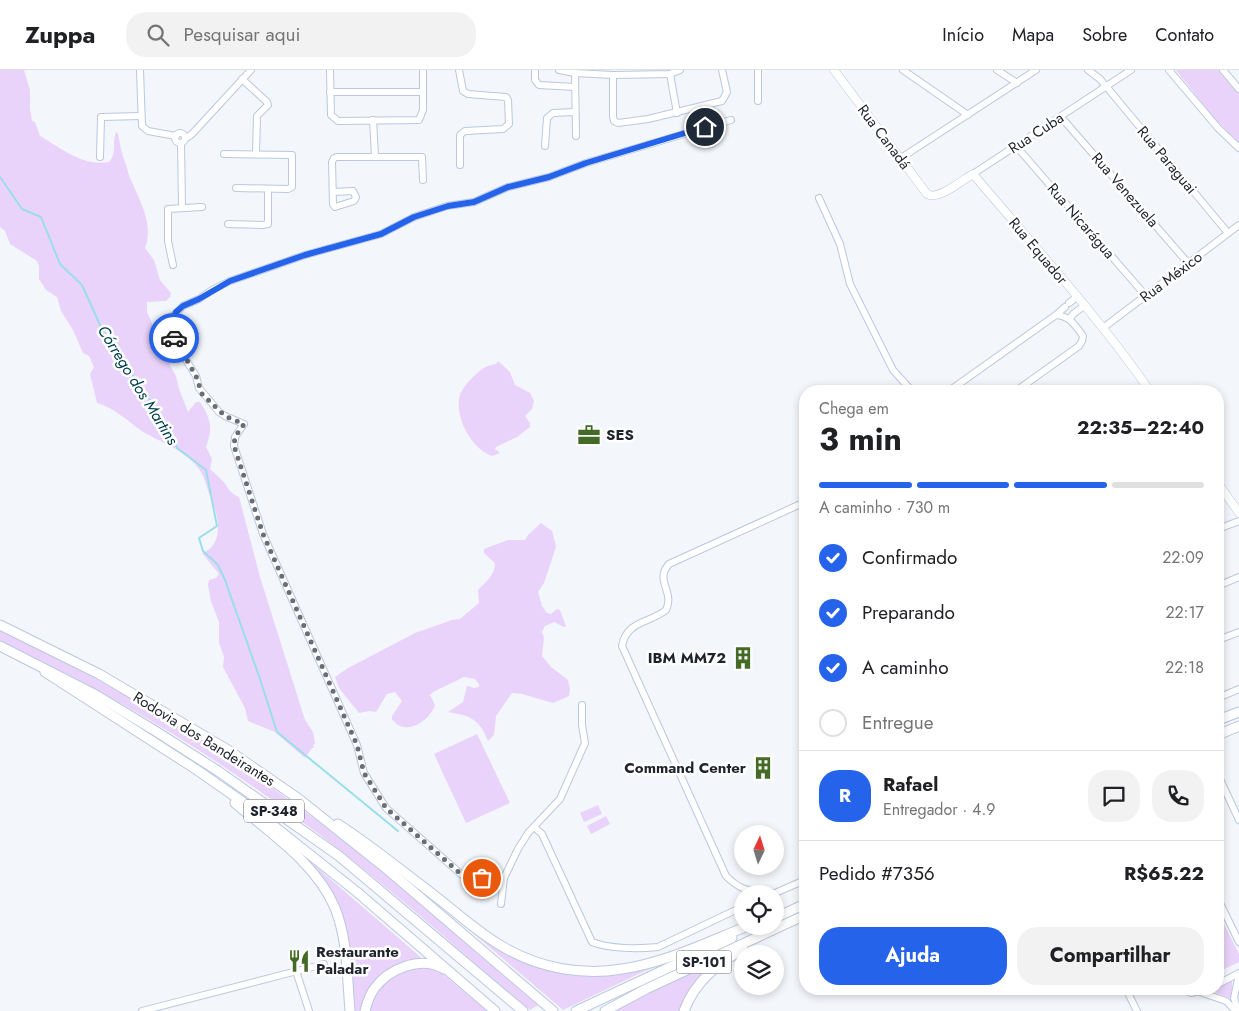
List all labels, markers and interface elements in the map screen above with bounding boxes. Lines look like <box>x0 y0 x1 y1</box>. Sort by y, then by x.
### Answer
search box <box>126 12 476 57</box>
text: Zuppa <box>25 17 96 52</box>
icon: search <box>144 21 172 49</box>
text: Pesquisar aqui <box>184 21 300 48</box>
text: Início <box>942 22 984 48</box>
text: Mapa <box>1012 22 1054 48</box>
text: Sobre <box>1082 22 1127 48</box>
text: Contato <box>1155 22 1214 48</box>
street label: Rua Canadá <box>852 100 916 174</box>
pin <box>684 106 726 148</box>
street label: Rua Cuba <box>1004 107 1068 159</box>
icon: home <box>691 113 719 141</box>
street label: Rua Paraguai <box>1132 121 1202 199</box>
street label: Rua Venezuela <box>1086 148 1164 232</box>
street label: Rua Nicarágua <box>1042 178 1120 264</box>
street label: Rua Equador <box>1003 213 1073 290</box>
street label: Rua México <box>1135 246 1207 308</box>
courier <box>149 313 199 363</box>
water label: Córrego dos Martins <box>92 321 184 450</box>
icon: car <box>160 324 188 352</box>
text: Chega em <box>819 397 889 420</box>
text: 22:35–22:40 <box>1077 414 1204 441</box>
text: 3 min <box>819 416 902 462</box>
office icon: SES <box>576 422 602 448</box>
place label: SES <box>606 424 634 446</box>
text: A caminho · 730 m <box>819 496 950 519</box>
icon: check <box>819 544 847 572</box>
text: Confirmado <box>862 544 957 571</box>
text: 22:09 <box>1162 546 1204 569</box>
icon: check <box>819 599 847 627</box>
text: Preparando <box>862 599 955 626</box>
text: 22:17 <box>1165 601 1204 624</box>
building icon: IBM MM72 <box>730 645 756 671</box>
place label: IBM MM72 <box>648 647 726 669</box>
icon: check <box>819 654 847 682</box>
text: A caminho <box>862 654 949 681</box>
text: 22:18 <box>1165 656 1204 679</box>
street label: Rodovia dos Bandeirantes <box>129 686 279 792</box>
text: Entregue <box>862 709 934 736</box>
building icon: Command Center <box>750 755 776 781</box>
place label: Command Center <box>624 757 747 779</box>
button: chat <box>1088 770 1140 822</box>
button: phone <box>1152 770 1204 822</box>
text: Rafael <box>883 771 938 798</box>
text: R <box>839 782 851 809</box>
text: Entregador · 4.9 <box>883 798 995 821</box>
road number: SP-348 <box>244 799 304 822</box>
north arrow <box>734 825 784 875</box>
map controls <box>734 825 784 995</box>
pin <box>461 857 503 899</box>
text: Pedido #7356 <box>819 860 935 887</box>
text: R$65.22 <box>1124 860 1204 887</box>
icon: bag <box>468 864 496 892</box>
button: locate <box>734 885 784 935</box>
button: Ajuda <box>819 927 1007 985</box>
button: Compartilhar <box>1017 927 1204 985</box>
place label: Restaurante Paladar <box>316 941 399 980</box>
button: layers <box>734 945 784 995</box>
restaurant icon: Restaurante Paladar <box>286 948 312 974</box>
road number: SP-101 <box>676 950 732 974</box>

